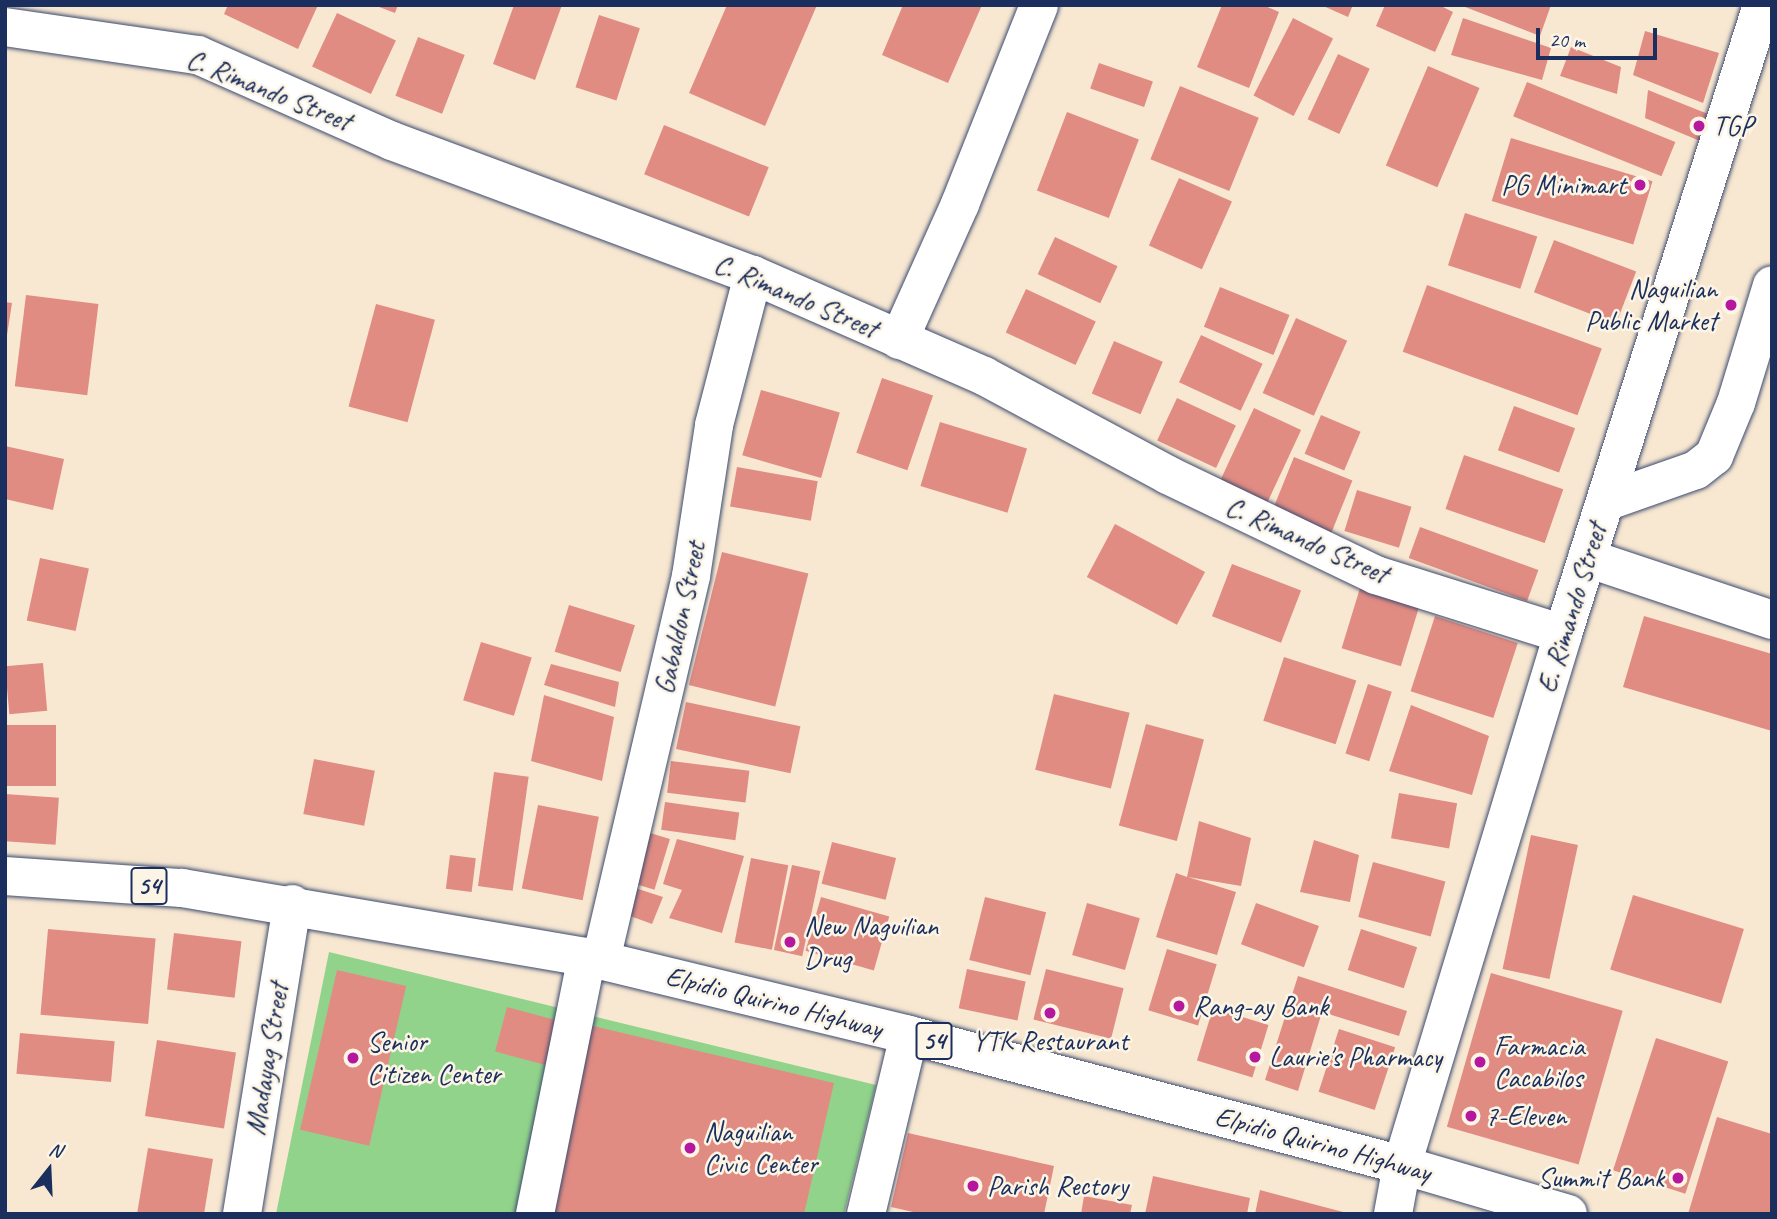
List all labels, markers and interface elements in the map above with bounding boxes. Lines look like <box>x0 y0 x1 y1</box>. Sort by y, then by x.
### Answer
scale bar <box>1539 14 1660 58</box>
text: 20 m <box>1549 27 1585 53</box>
street label: C. Rimando Street <box>182 42 356 138</box>
place label: TGP <box>1713 109 1753 143</box>
marker: TGP <box>1691 118 1707 134</box>
place label: PG Minimart <box>1501 168 1626 202</box>
marker: PG Minimart <box>1632 177 1648 193</box>
street label: C. Rimando Street <box>709 247 883 345</box>
place label: Naguilian Public Market <box>1584 272 1717 338</box>
marker: Naguilian Public Market <box>1723 297 1739 313</box>
street label: C. Rimando Street <box>1221 489 1393 591</box>
street label: E. Rimando Street <box>1530 519 1614 697</box>
street label: Gabaldon Street <box>647 539 713 697</box>
road number: 54 <box>130 864 168 908</box>
place label: New Naguilian Drug <box>804 909 940 975</box>
marker: New Naguilian Drug <box>782 934 798 950</box>
street label: Elpidio Quirino Highway <box>662 959 886 1045</box>
street label: Madayag Street <box>238 981 296 1137</box>
place label: Rang-ay Bank <box>1193 989 1329 1023</box>
marker: Rang-ay Bank <box>1171 998 1187 1014</box>
marker: YTK Restaurant <box>1042 1005 1058 1021</box>
road number: 54 <box>915 1018 953 1064</box>
place label: YTK Restaurant <box>972 1024 1128 1058</box>
place label: Senior Citizen Center <box>367 1025 501 1091</box>
place label: Farmacia Cacabilos <box>1494 1029 1584 1095</box>
place label: Laurie's Pharmacy <box>1269 1040 1443 1074</box>
marker: Laurie's Pharmacy <box>1247 1049 1263 1065</box>
marker: Senior Citizen Center <box>345 1050 361 1066</box>
marker: Farmacia Cacabilos <box>1472 1054 1488 1070</box>
street label: Elpidio Quirino Highway <box>1212 1099 1434 1189</box>
place label: 7-Eleven <box>1485 1099 1566 1133</box>
marker: 7-Eleven <box>1463 1108 1479 1124</box>
place label: Naguilian Civic Center <box>704 1115 817 1181</box>
north arrow <box>14 1135 84 1205</box>
text: N <box>46 1137 65 1163</box>
marker: Naguilian Civic Center <box>682 1140 698 1156</box>
place label: Summit Bank <box>1537 1161 1664 1195</box>
place label: Parish Rectory <box>987 1169 1128 1203</box>
marker: Summit Bank <box>1670 1170 1686 1186</box>
marker: Parish Rectory <box>965 1178 981 1194</box>

